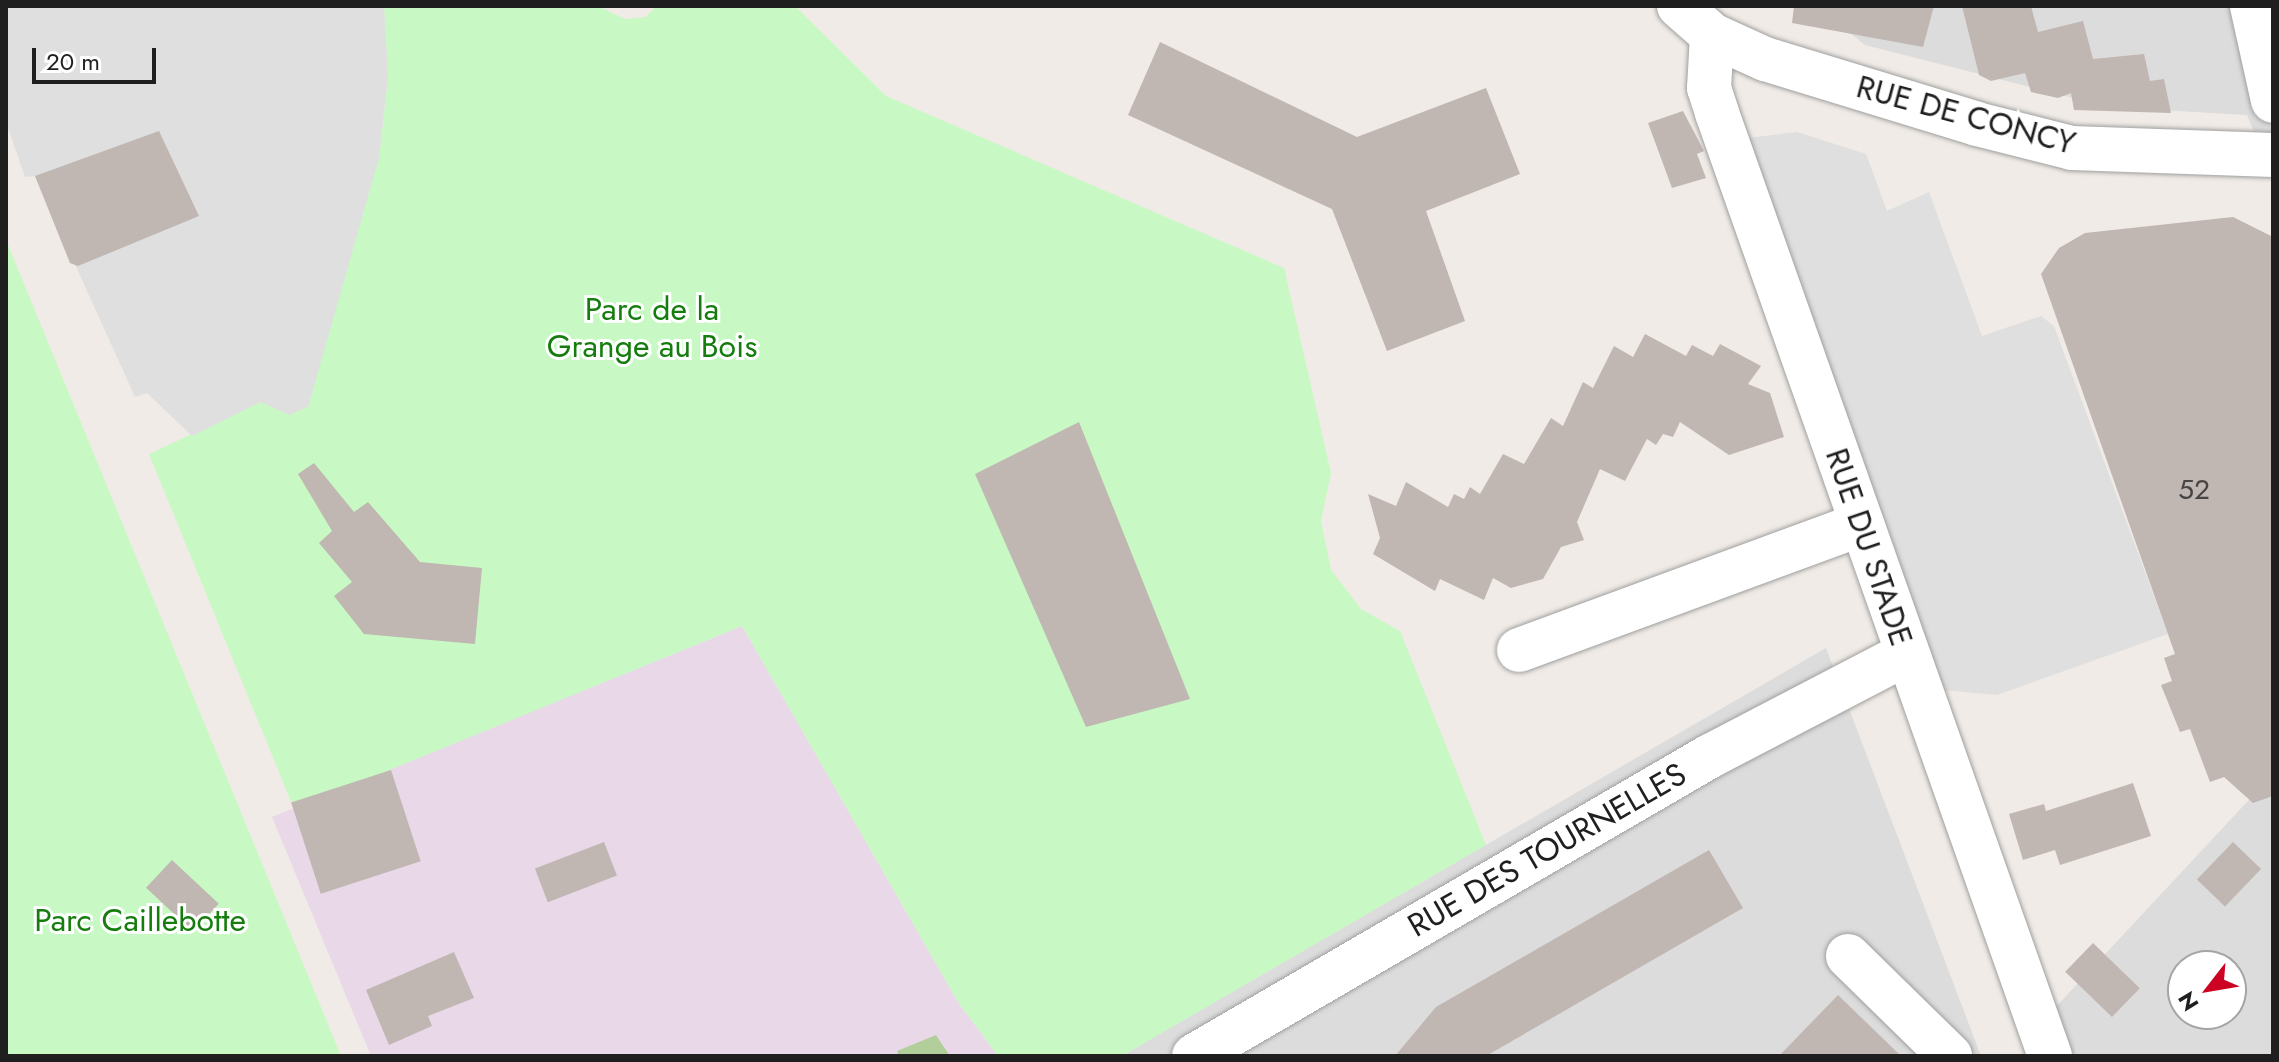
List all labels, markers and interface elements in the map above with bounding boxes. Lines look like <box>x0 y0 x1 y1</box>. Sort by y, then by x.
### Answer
scale bar <box>36 32 160 82</box>
text: 20 m <box>46 44 100 79</box>
street label: RUE DE CONCY <box>1852 67 2080 163</box>
park label: Parc de la Grange au Bois <box>547 291 757 366</box>
street label: RUE DU STADE <box>1817 443 1921 651</box>
house number: 52 <box>2178 473 2210 507</box>
street label: RUE DES TOURNELLES <box>1401 755 1693 945</box>
park label: Parc Caillebotte <box>34 901 246 939</box>
north arrow <box>2167 950 2247 1030</box>
text: N <box>2170 986 2206 1017</box>

